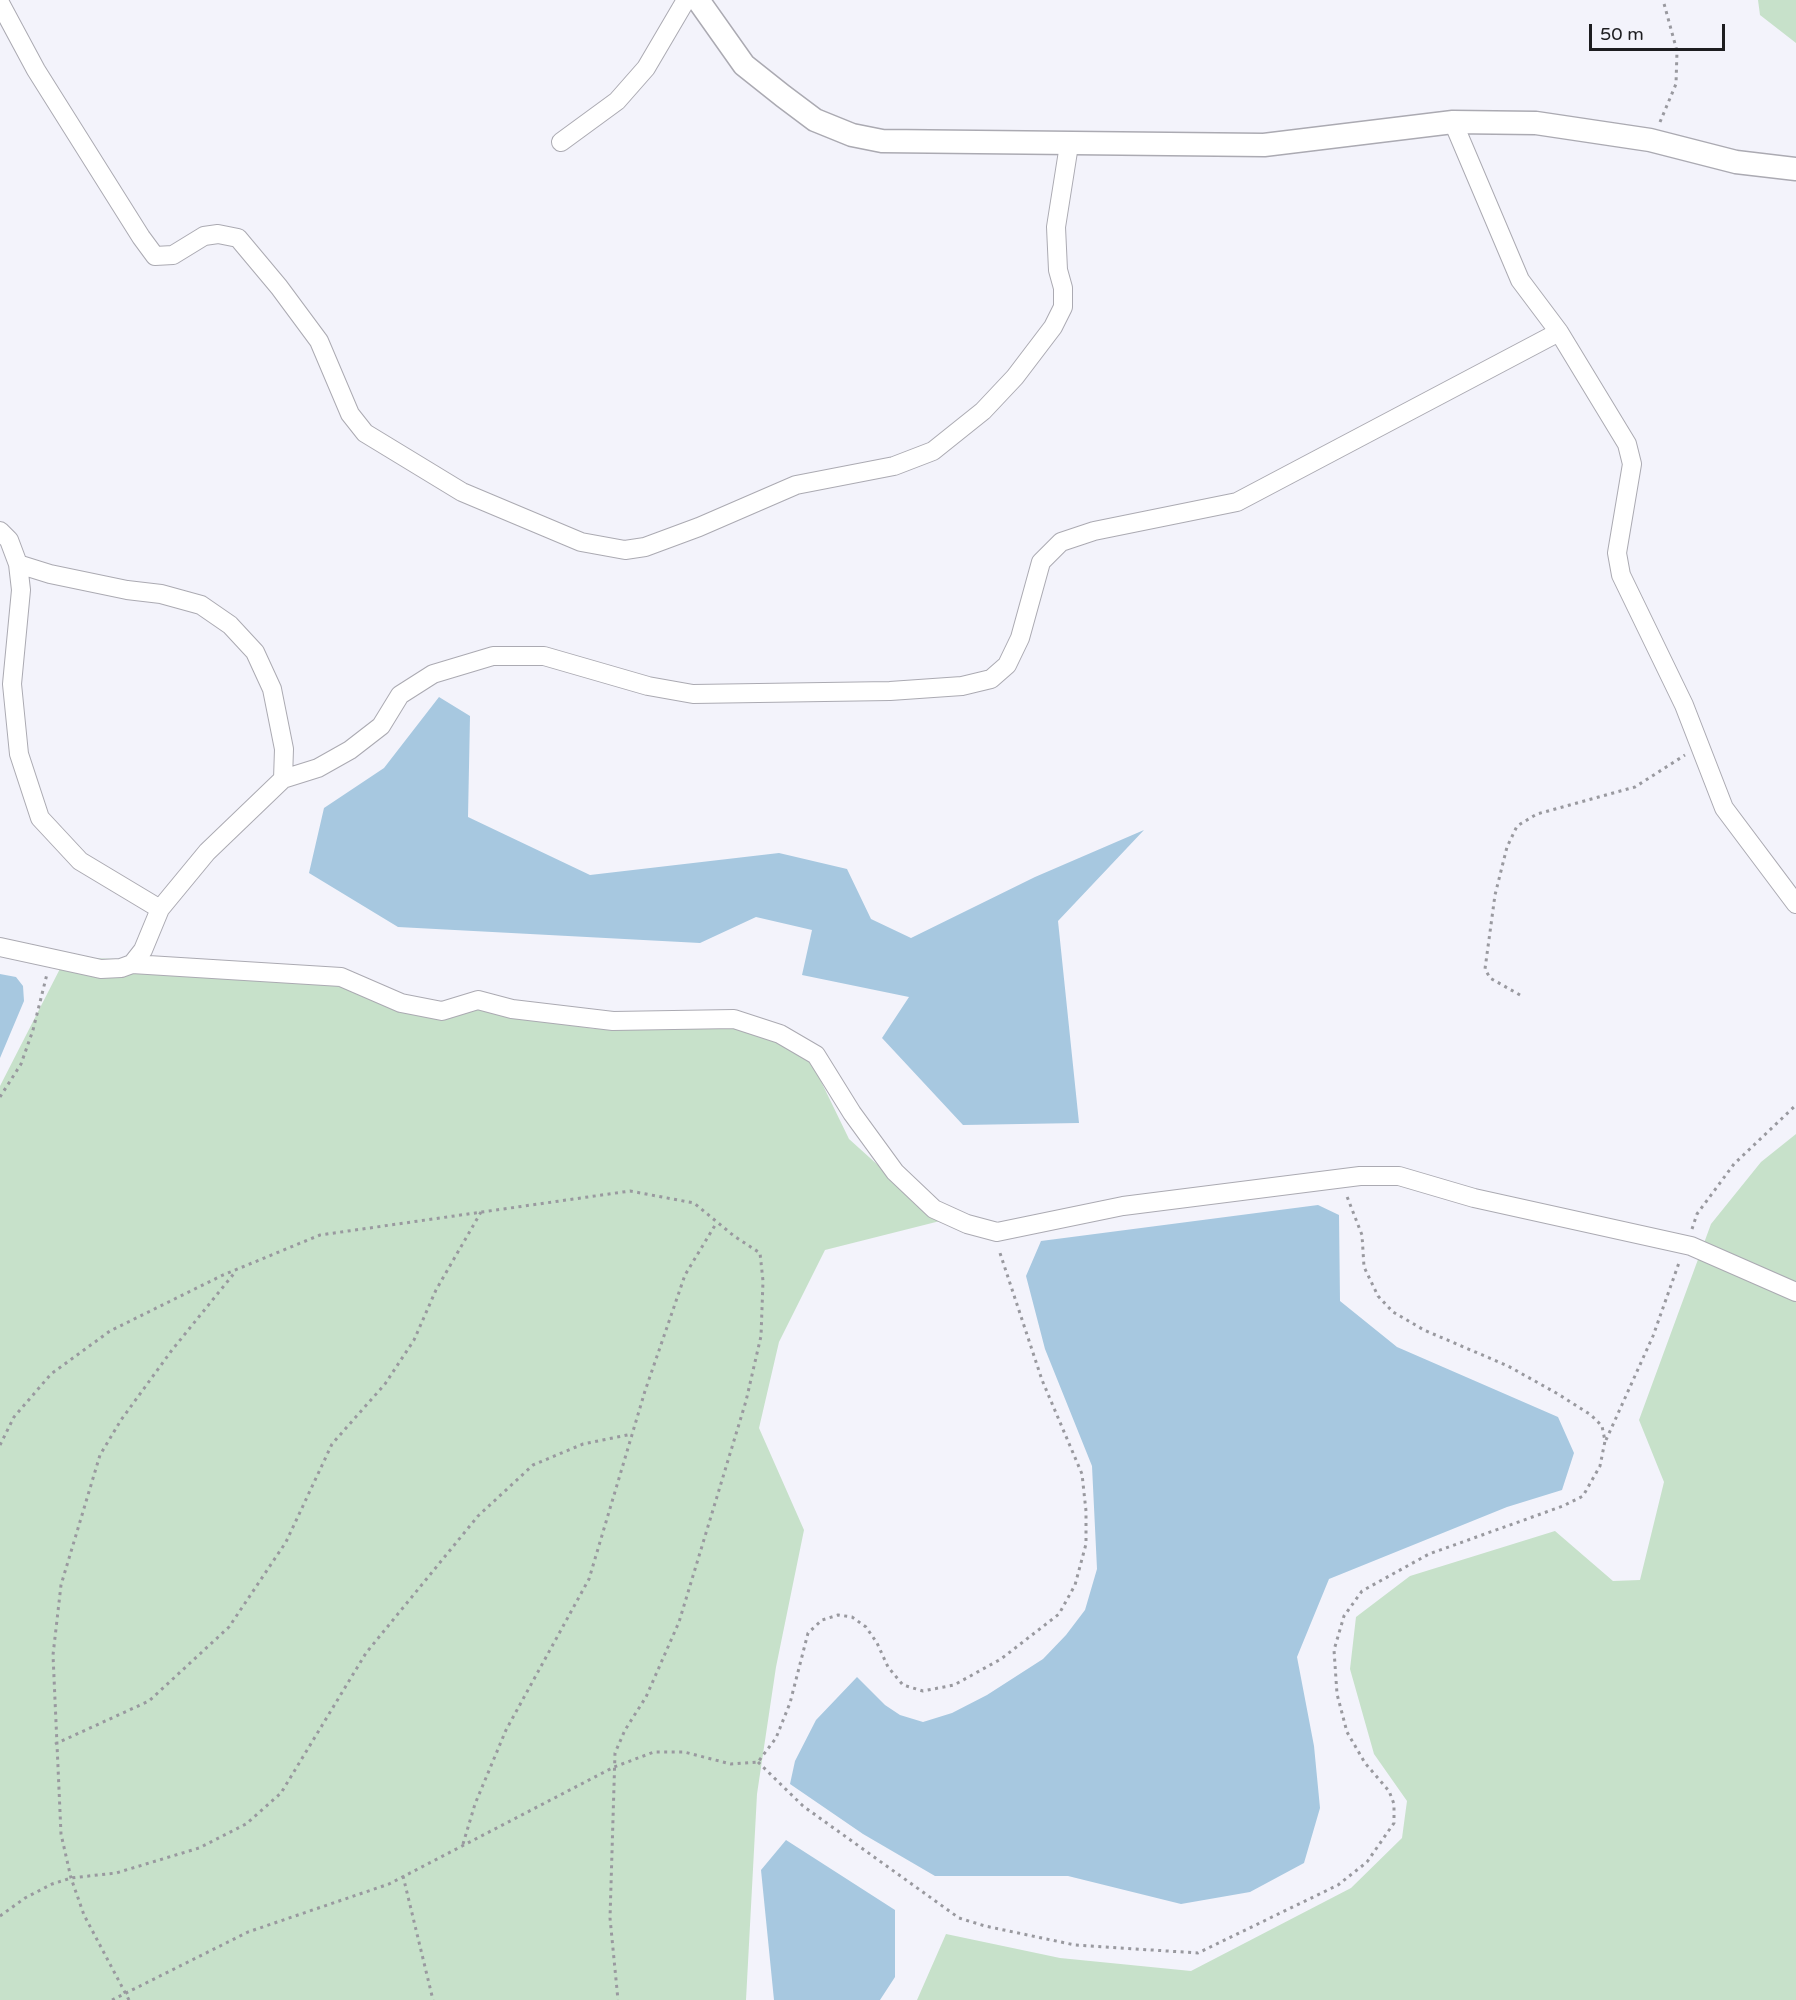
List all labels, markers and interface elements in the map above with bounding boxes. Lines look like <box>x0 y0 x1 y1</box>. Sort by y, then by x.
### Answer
scale bar <box>1592 12 1728 50</box>
text: 50 m <box>1600 23 1644 45</box>

